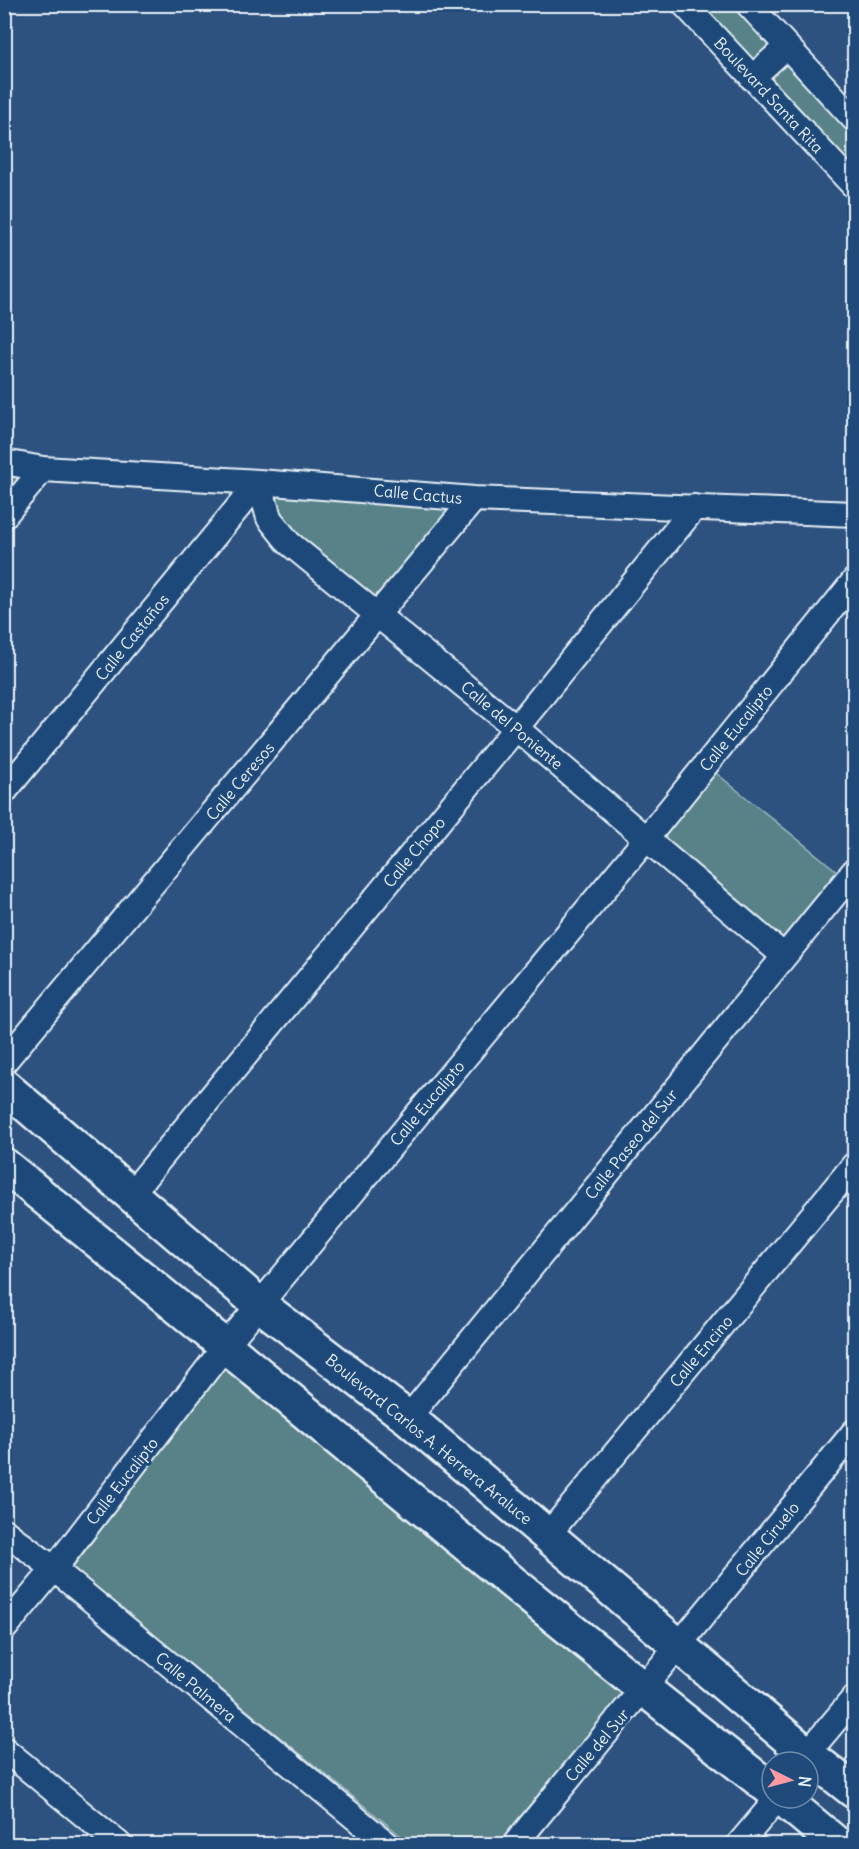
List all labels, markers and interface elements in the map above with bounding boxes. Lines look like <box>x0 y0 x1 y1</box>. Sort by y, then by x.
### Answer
street label: Boulevard Santa Rita <box>710 33 828 157</box>
street label: Calle Cactus <box>373 480 463 508</box>
street label: Calle Castaños <box>91 590 173 684</box>
street label: Calle del Poniente <box>457 676 567 774</box>
street label: Calle Eucalipto <box>695 681 777 775</box>
street label: Calle Ceresos <box>201 738 279 824</box>
street label: Calle Chopo <box>379 813 449 891</box>
street label: Calle Eucalipto <box>386 1056 468 1150</box>
street label: Calle Paseo del Sur <box>580 1084 682 1203</box>
street label: Calle Encino <box>665 1311 737 1391</box>
street label: Boulevard Carlos A. Herrera Araluce <box>322 1349 536 1529</box>
street label: Calle Eucalipto <box>82 1433 162 1529</box>
street label: Calle Ciruelo <box>731 1498 803 1580</box>
street label: Calle Palmera <box>152 1647 240 1727</box>
street label: Calle del Sur <box>561 1704 634 1786</box>
north arrow <box>760 1750 820 1810</box>
text: N <box>794 1775 815 1788</box>

